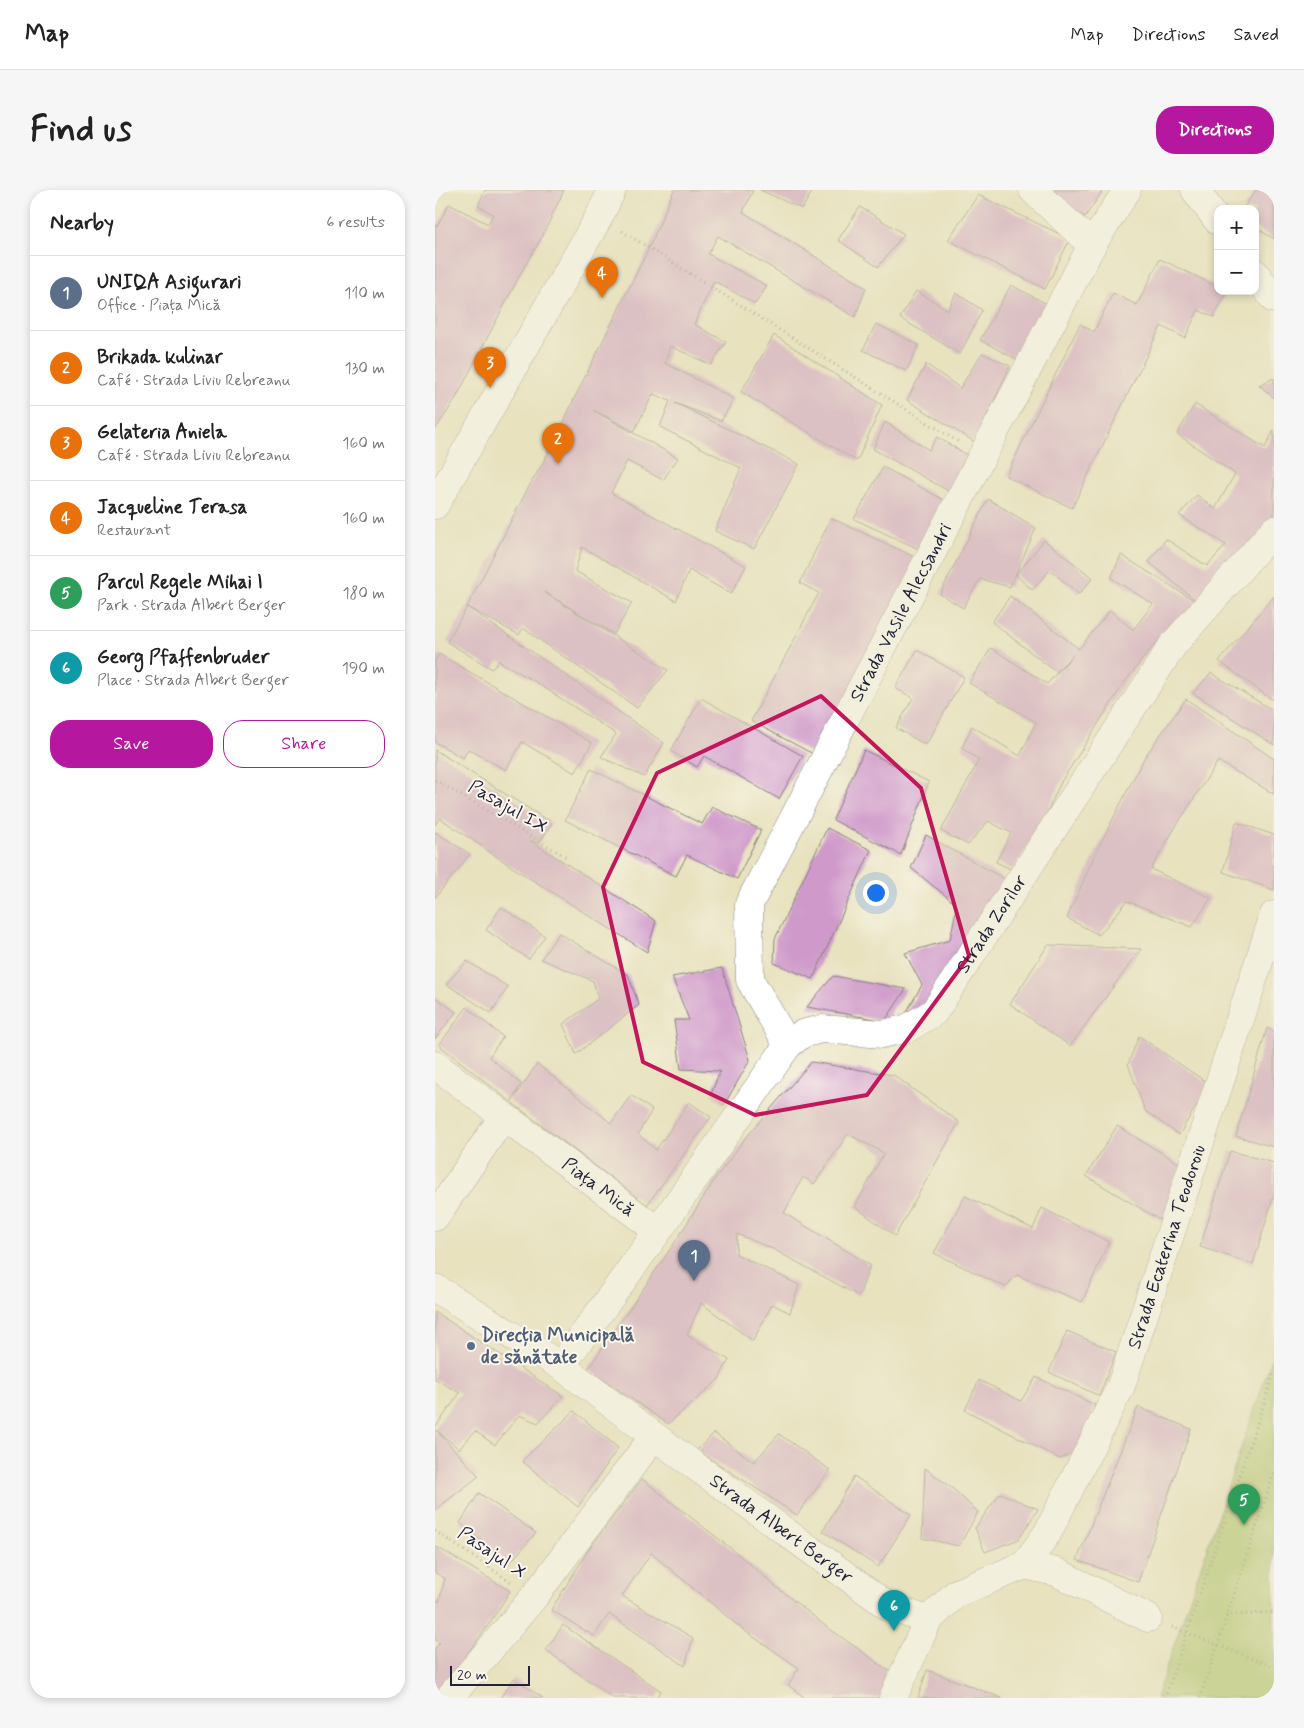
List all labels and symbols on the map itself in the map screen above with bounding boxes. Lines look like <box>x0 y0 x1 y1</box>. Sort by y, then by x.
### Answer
pin: 4 <box>586 257 618 298</box>
pin: 3 <box>474 347 506 388</box>
pin: 2 <box>542 423 574 464</box>
street label: Strada Vasile Alecsandri <box>844 519 958 706</box>
street label: Pasajul IX <box>463 774 552 841</box>
street label: Strada Zorilor <box>950 870 1032 978</box>
your location <box>863 880 889 906</box>
street label: Strada Ecaterina Teodoroiu <box>1121 1141 1211 1352</box>
street label: Piața Mică <box>557 1151 640 1222</box>
pin: 1 <box>678 1240 710 1281</box>
place label: Direcția Municipală de sănătate <box>481 1323 635 1370</box>
marker: Direcția Municipală de sănătate <box>465 1340 477 1352</box>
street label: Strada Albert Berger <box>705 1468 858 1589</box>
pin: 5 <box>1228 1484 1260 1525</box>
street label: Pasajul X <box>452 1521 531 1586</box>
pin: 6 <box>878 1590 910 1631</box>
scale bar <box>450 1663 530 1686</box>

